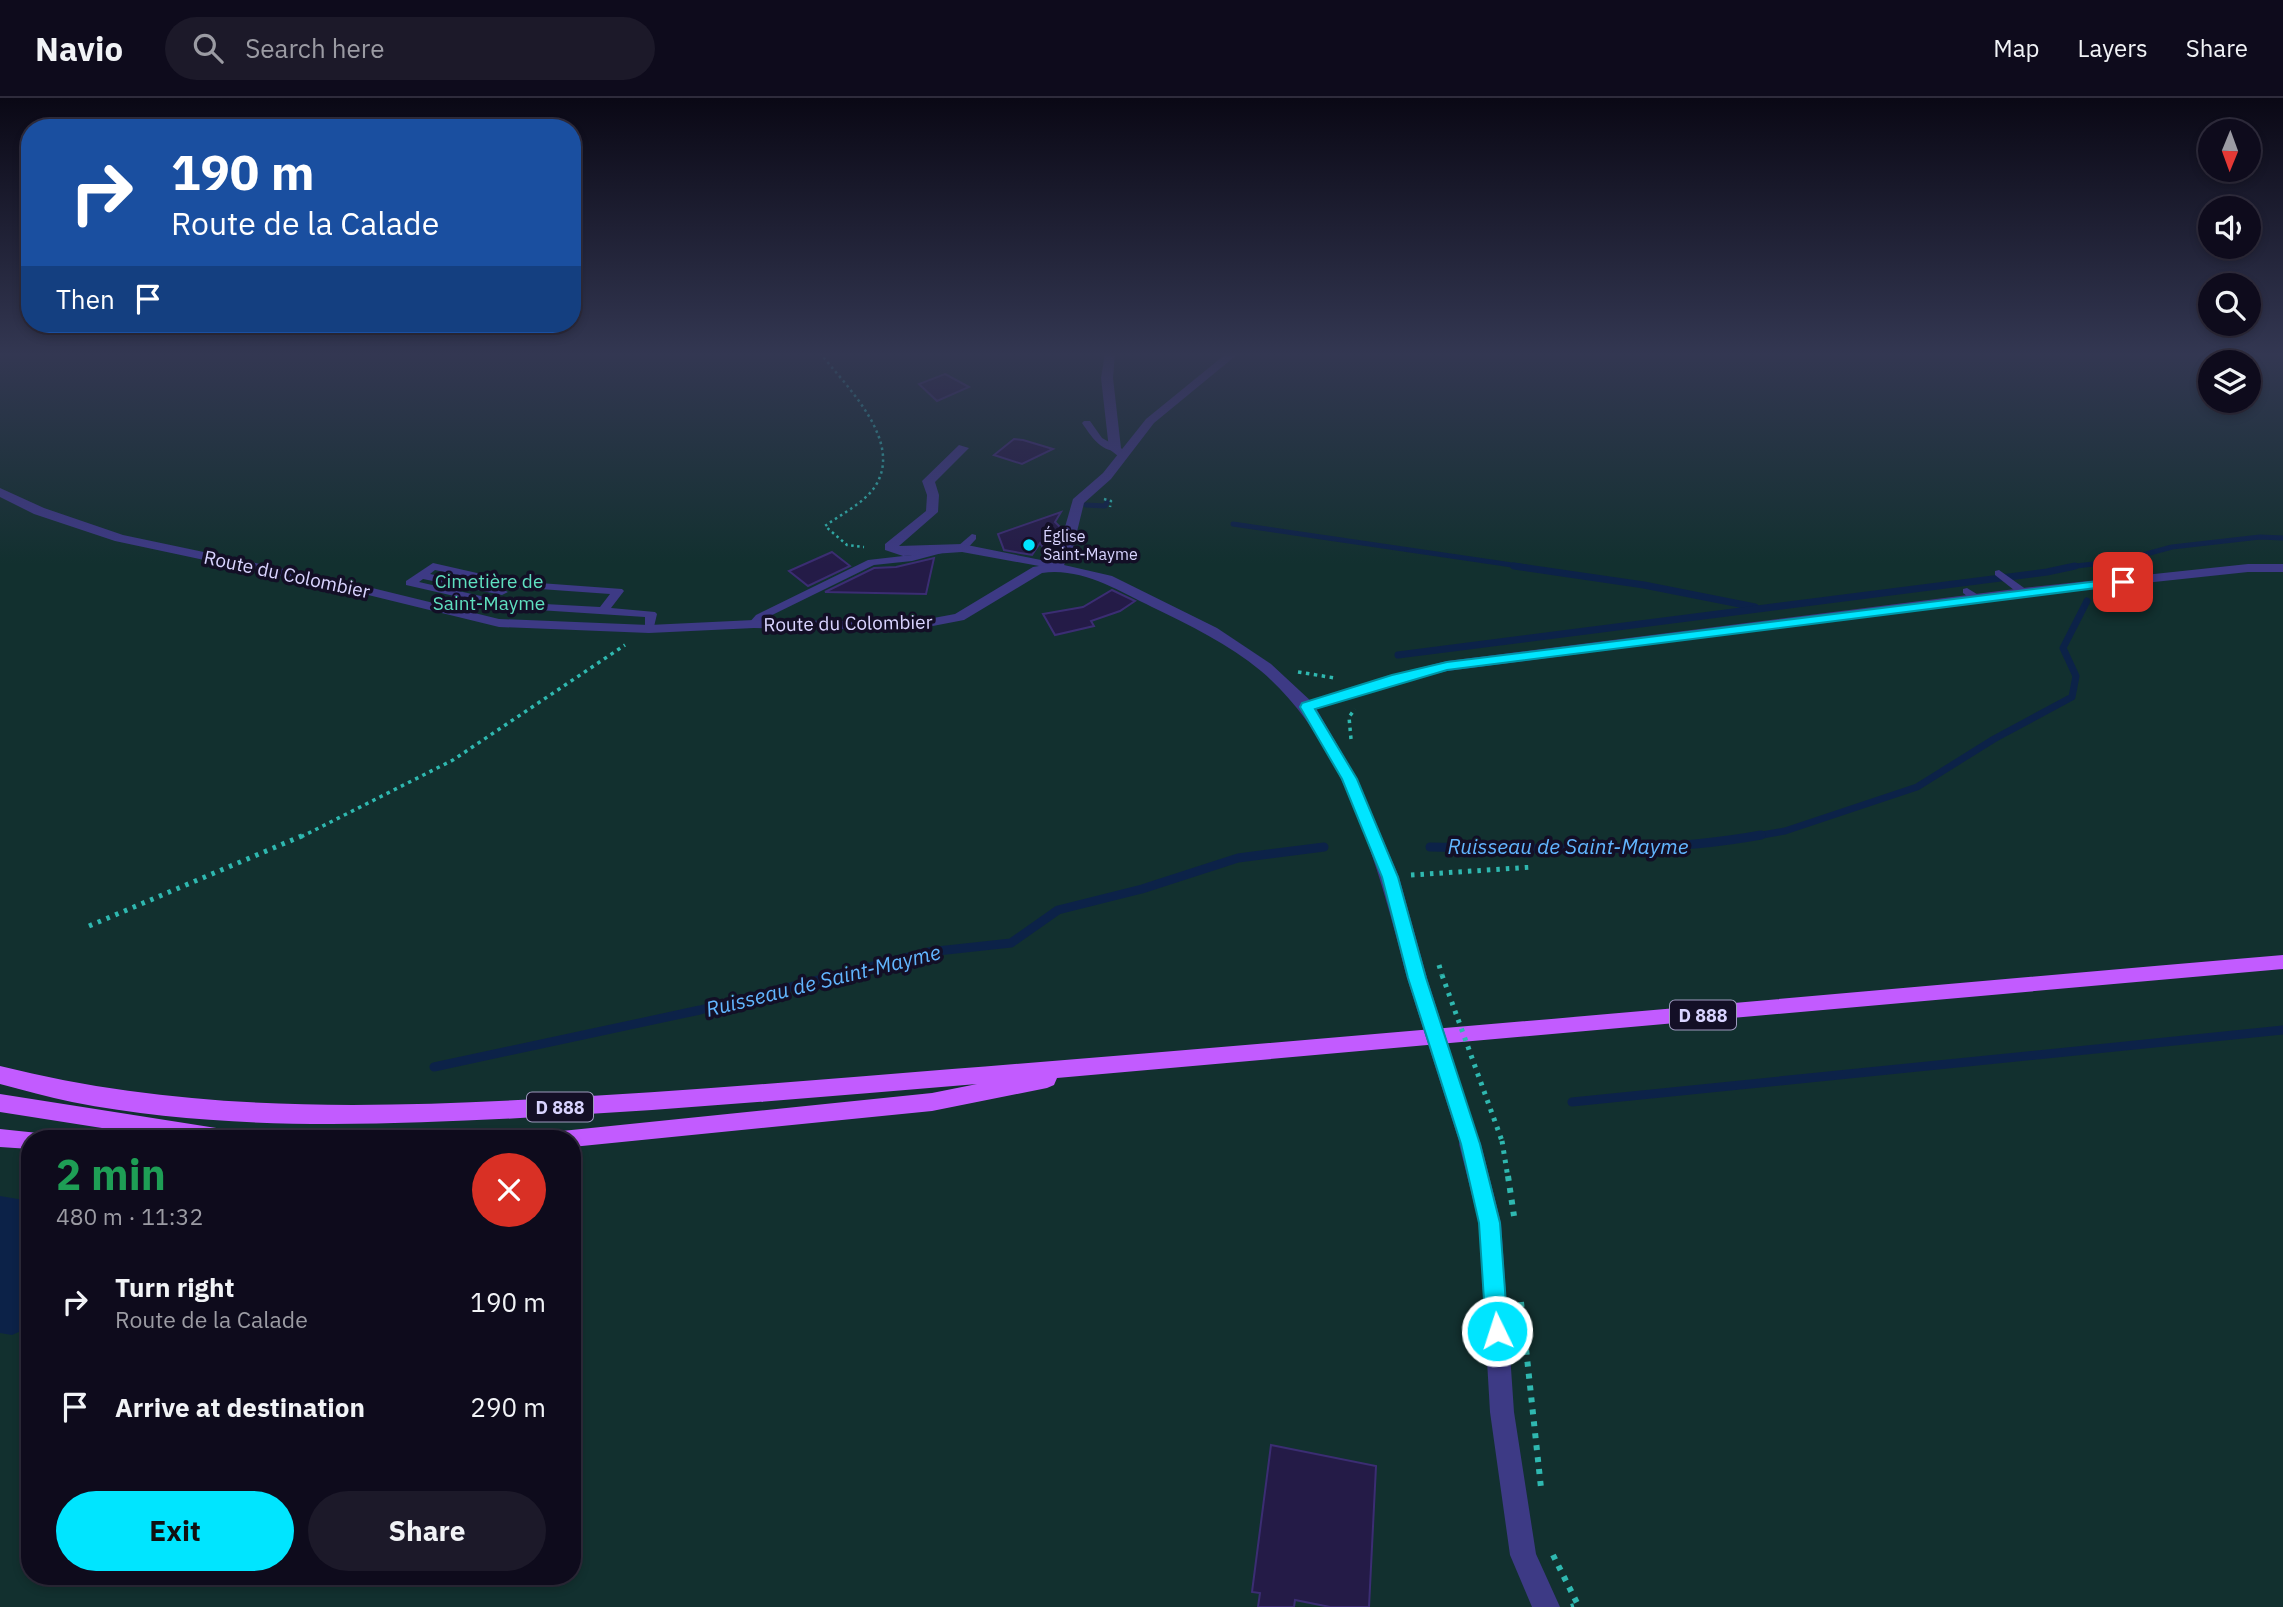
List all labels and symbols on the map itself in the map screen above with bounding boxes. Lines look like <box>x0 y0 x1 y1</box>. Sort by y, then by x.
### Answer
north arrow <box>2198 119 2261 182</box>
place label: Église Saint-Mayme <box>1043 525 1138 564</box>
marker: Église Saint-Mayme <box>1021 537 1037 553</box>
street label: Route du Colombier <box>202 545 372 603</box>
pin <box>2093 552 2153 612</box>
park label: Cimetière de Saint-Mayme <box>433 569 545 615</box>
street label: Route du Colombier <box>763 610 933 636</box>
water label: Ruisseau de Saint-Mayme <box>1448 832 1689 860</box>
water label: Ruisseau de Saint-Mayme <box>703 937 944 1023</box>
road number: D 888 <box>1670 1000 1736 1030</box>
road number: D 888 <box>527 1092 593 1122</box>
position arrow <box>1460 1294 1534 1368</box>

